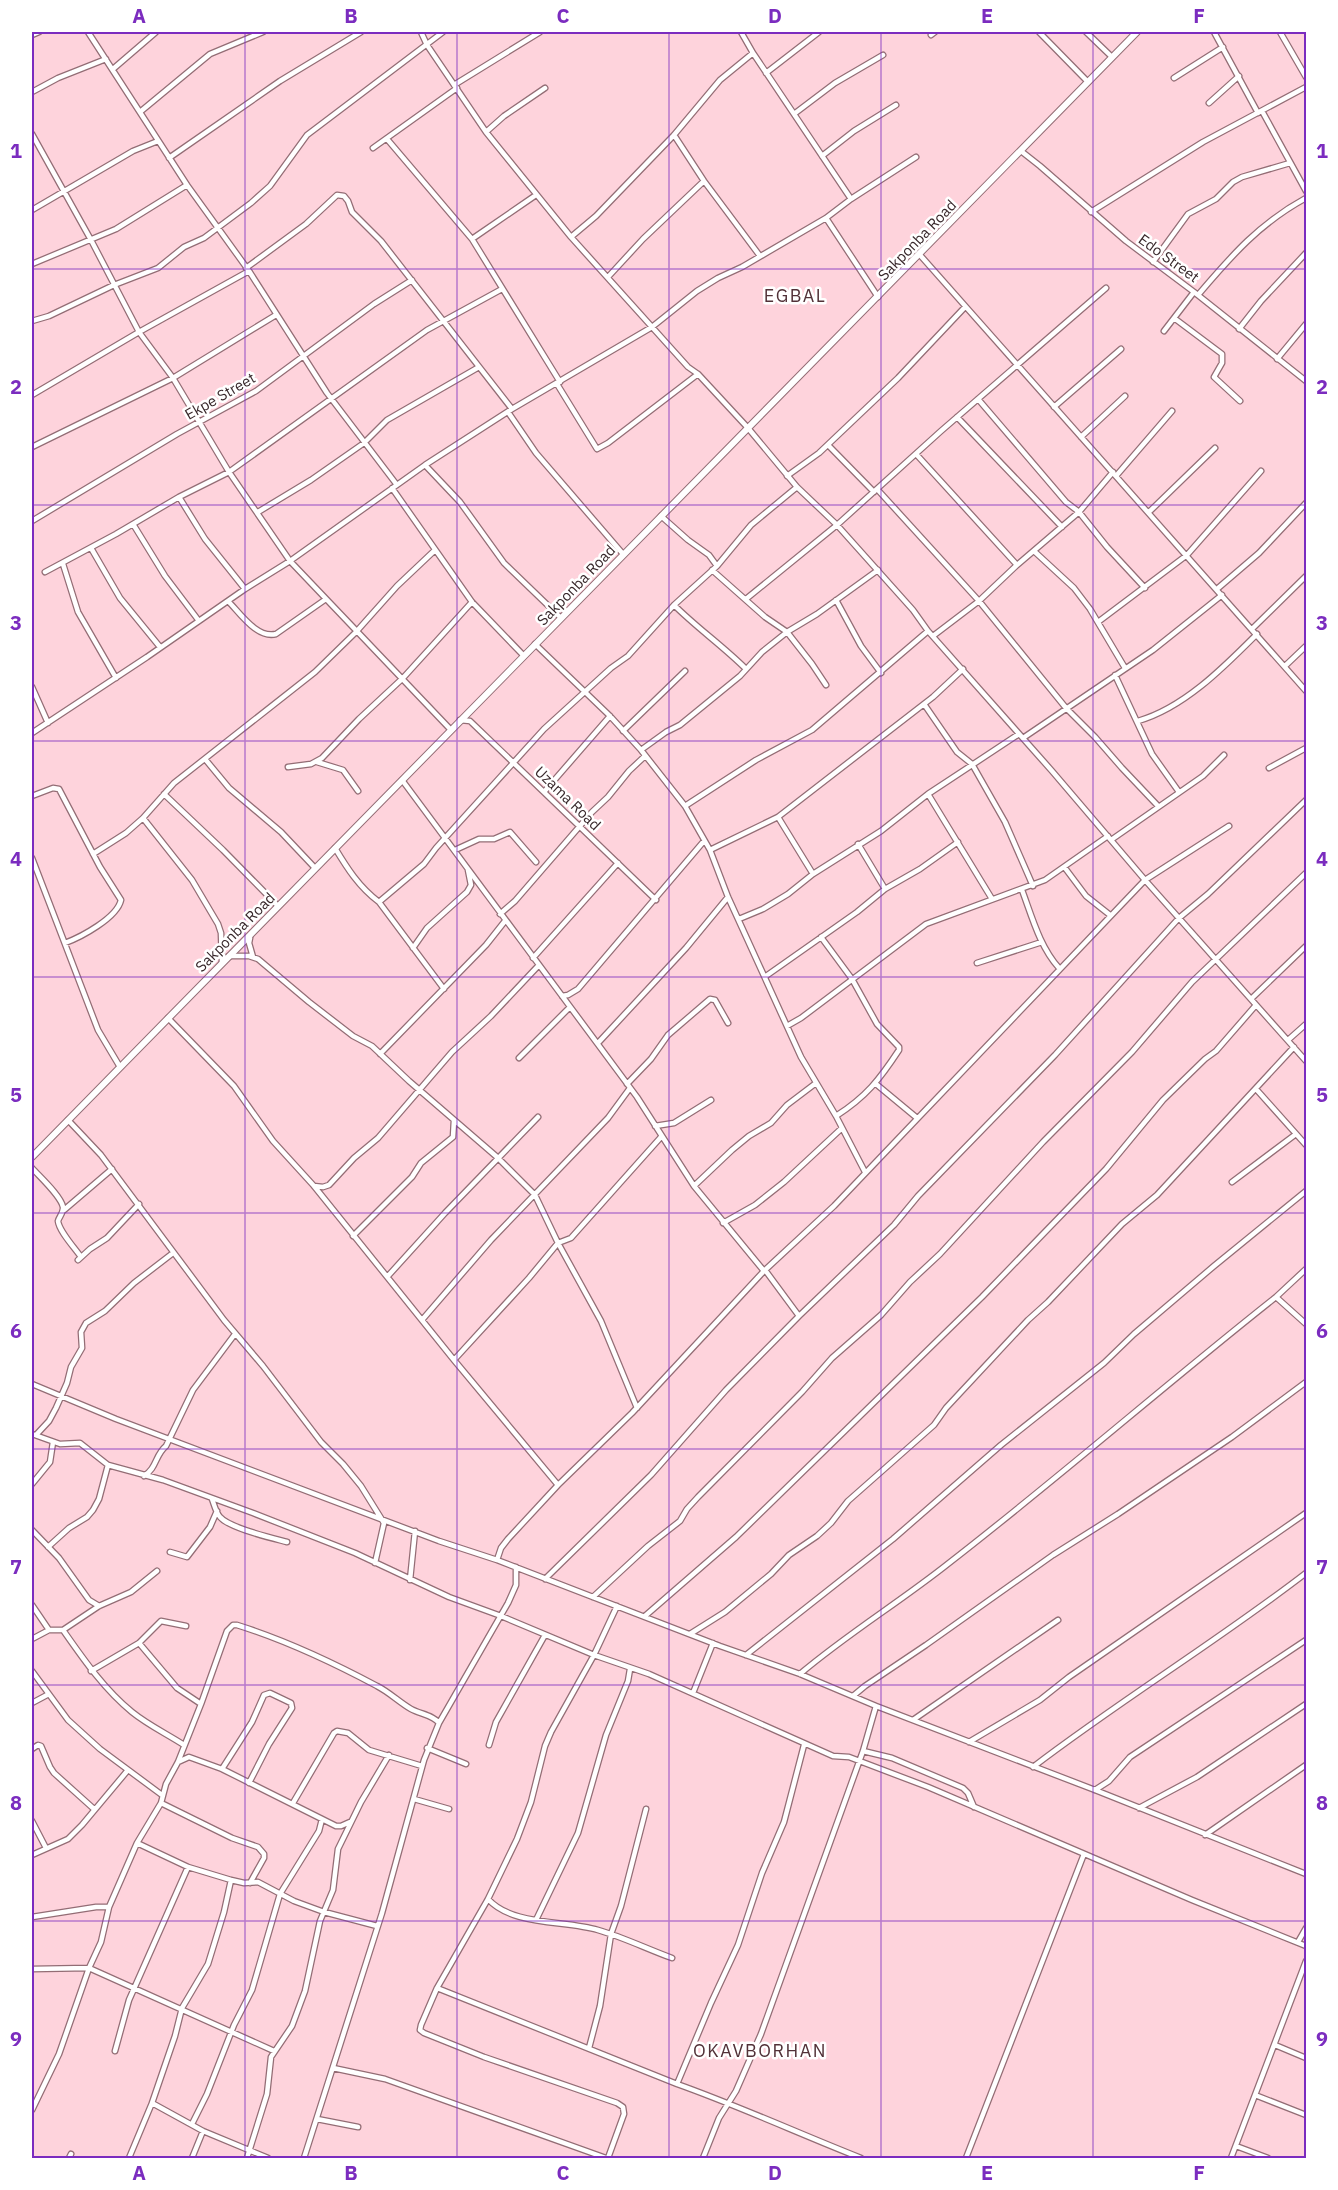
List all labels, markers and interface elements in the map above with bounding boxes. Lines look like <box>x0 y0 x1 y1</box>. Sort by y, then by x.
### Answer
text: A <box>132 2 146 29</box>
text: B <box>344 2 358 29</box>
text: C <box>556 2 570 29</box>
text: D <box>768 2 782 29</box>
text: E <box>981 2 993 29</box>
text: F <box>1193 2 1205 29</box>
text: 1 <box>10 137 22 164</box>
text: 1 <box>1316 137 1328 164</box>
street label: Sakponba Road <box>874 196 960 284</box>
street label: Edo Street <box>1135 230 1203 286</box>
district label: EGBAL <box>764 284 826 307</box>
street label: Ekpe Street <box>181 368 259 424</box>
text: 2 <box>10 373 22 400</box>
text: 2 <box>1316 373 1328 400</box>
street label: Sakponba Road <box>533 541 619 629</box>
text: 3 <box>10 609 22 636</box>
text: 3 <box>1316 609 1328 636</box>
street label: Uzama Road <box>531 762 605 834</box>
text: 4 <box>10 845 22 872</box>
text: 4 <box>1316 845 1328 872</box>
street label: Sakponba Road <box>191 888 279 976</box>
text: 5 <box>10 1081 22 1108</box>
text: 5 <box>1316 1081 1328 1108</box>
text: 6 <box>10 1317 22 1344</box>
text: 6 <box>1316 1317 1328 1344</box>
text: 7 <box>10 1553 22 1580</box>
text: 7 <box>1316 1553 1328 1580</box>
text: 8 <box>10 1789 22 1816</box>
text: 8 <box>1316 1789 1328 1816</box>
text: 9 <box>10 2025 22 2052</box>
text: 9 <box>1316 2025 1328 2052</box>
district label: OKAVBORHAN <box>693 2039 827 2062</box>
text: A <box>132 2159 146 2186</box>
text: B <box>344 2159 358 2186</box>
text: C <box>556 2159 570 2186</box>
text: D <box>768 2159 782 2186</box>
text: E <box>981 2159 993 2186</box>
text: F <box>1193 2159 1205 2186</box>

